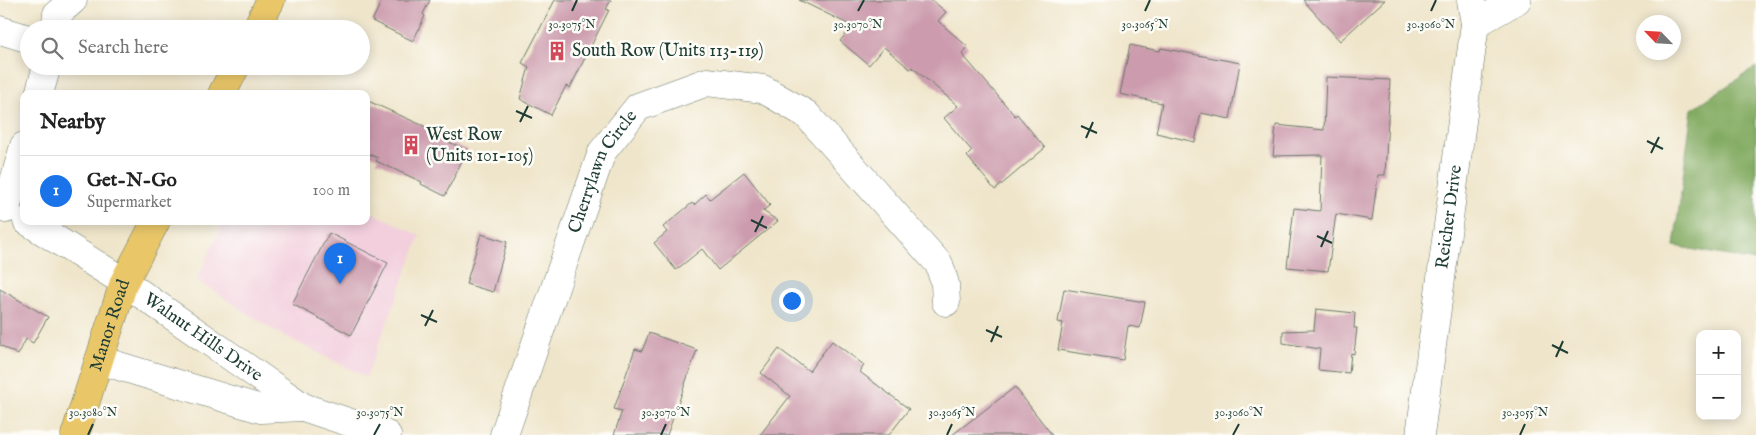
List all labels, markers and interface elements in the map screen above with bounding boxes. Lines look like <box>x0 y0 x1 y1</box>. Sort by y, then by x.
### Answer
north arrow <box>1636 15 1681 60</box>
text: 30.3075°N <box>548 17 596 32</box>
text: 30.3070°N <box>833 17 883 32</box>
text: 30.3065°N <box>1122 17 1169 32</box>
text: 30.3060°N <box>1407 17 1456 32</box>
search box <box>20 20 370 75</box>
icon: search <box>38 34 66 62</box>
text: Search here <box>78 36 169 60</box>
building icon: South Row (Units 113-119) <box>546 40 568 62</box>
place label: South Row (Units 113-119) <box>572 40 764 63</box>
street label: Cherrylawn Circle <box>563 106 642 236</box>
text: Nearby <box>40 109 105 136</box>
place label: West Row (Units 101-105) <box>426 124 533 168</box>
building icon: West Row (Units 101-105) <box>400 134 422 156</box>
street label: Reicher Drive <box>1431 164 1468 270</box>
text: Get-N-Go <box>87 169 177 193</box>
text: 1 <box>53 181 59 201</box>
text: 100 m <box>313 181 350 201</box>
text: Supermarket <box>87 193 172 213</box>
pin: 1 <box>324 243 356 284</box>
street label: Manor Road <box>85 276 136 374</box>
street label: Walnut Hills Drive <box>139 288 267 387</box>
your location <box>779 288 805 314</box>
map controls <box>1696 330 1741 420</box>
button: + <box>1696 330 1741 375</box>
button: − <box>1696 375 1741 420</box>
text: 30.3080°N <box>69 405 118 420</box>
text: 30.3075°N <box>356 405 404 420</box>
text: 30.3070°N <box>641 405 691 420</box>
text: 30.3065°N <box>929 405 976 420</box>
text: 30.3060°N <box>1215 405 1264 420</box>
text: 30.3055°N <box>1502 405 1549 420</box>

